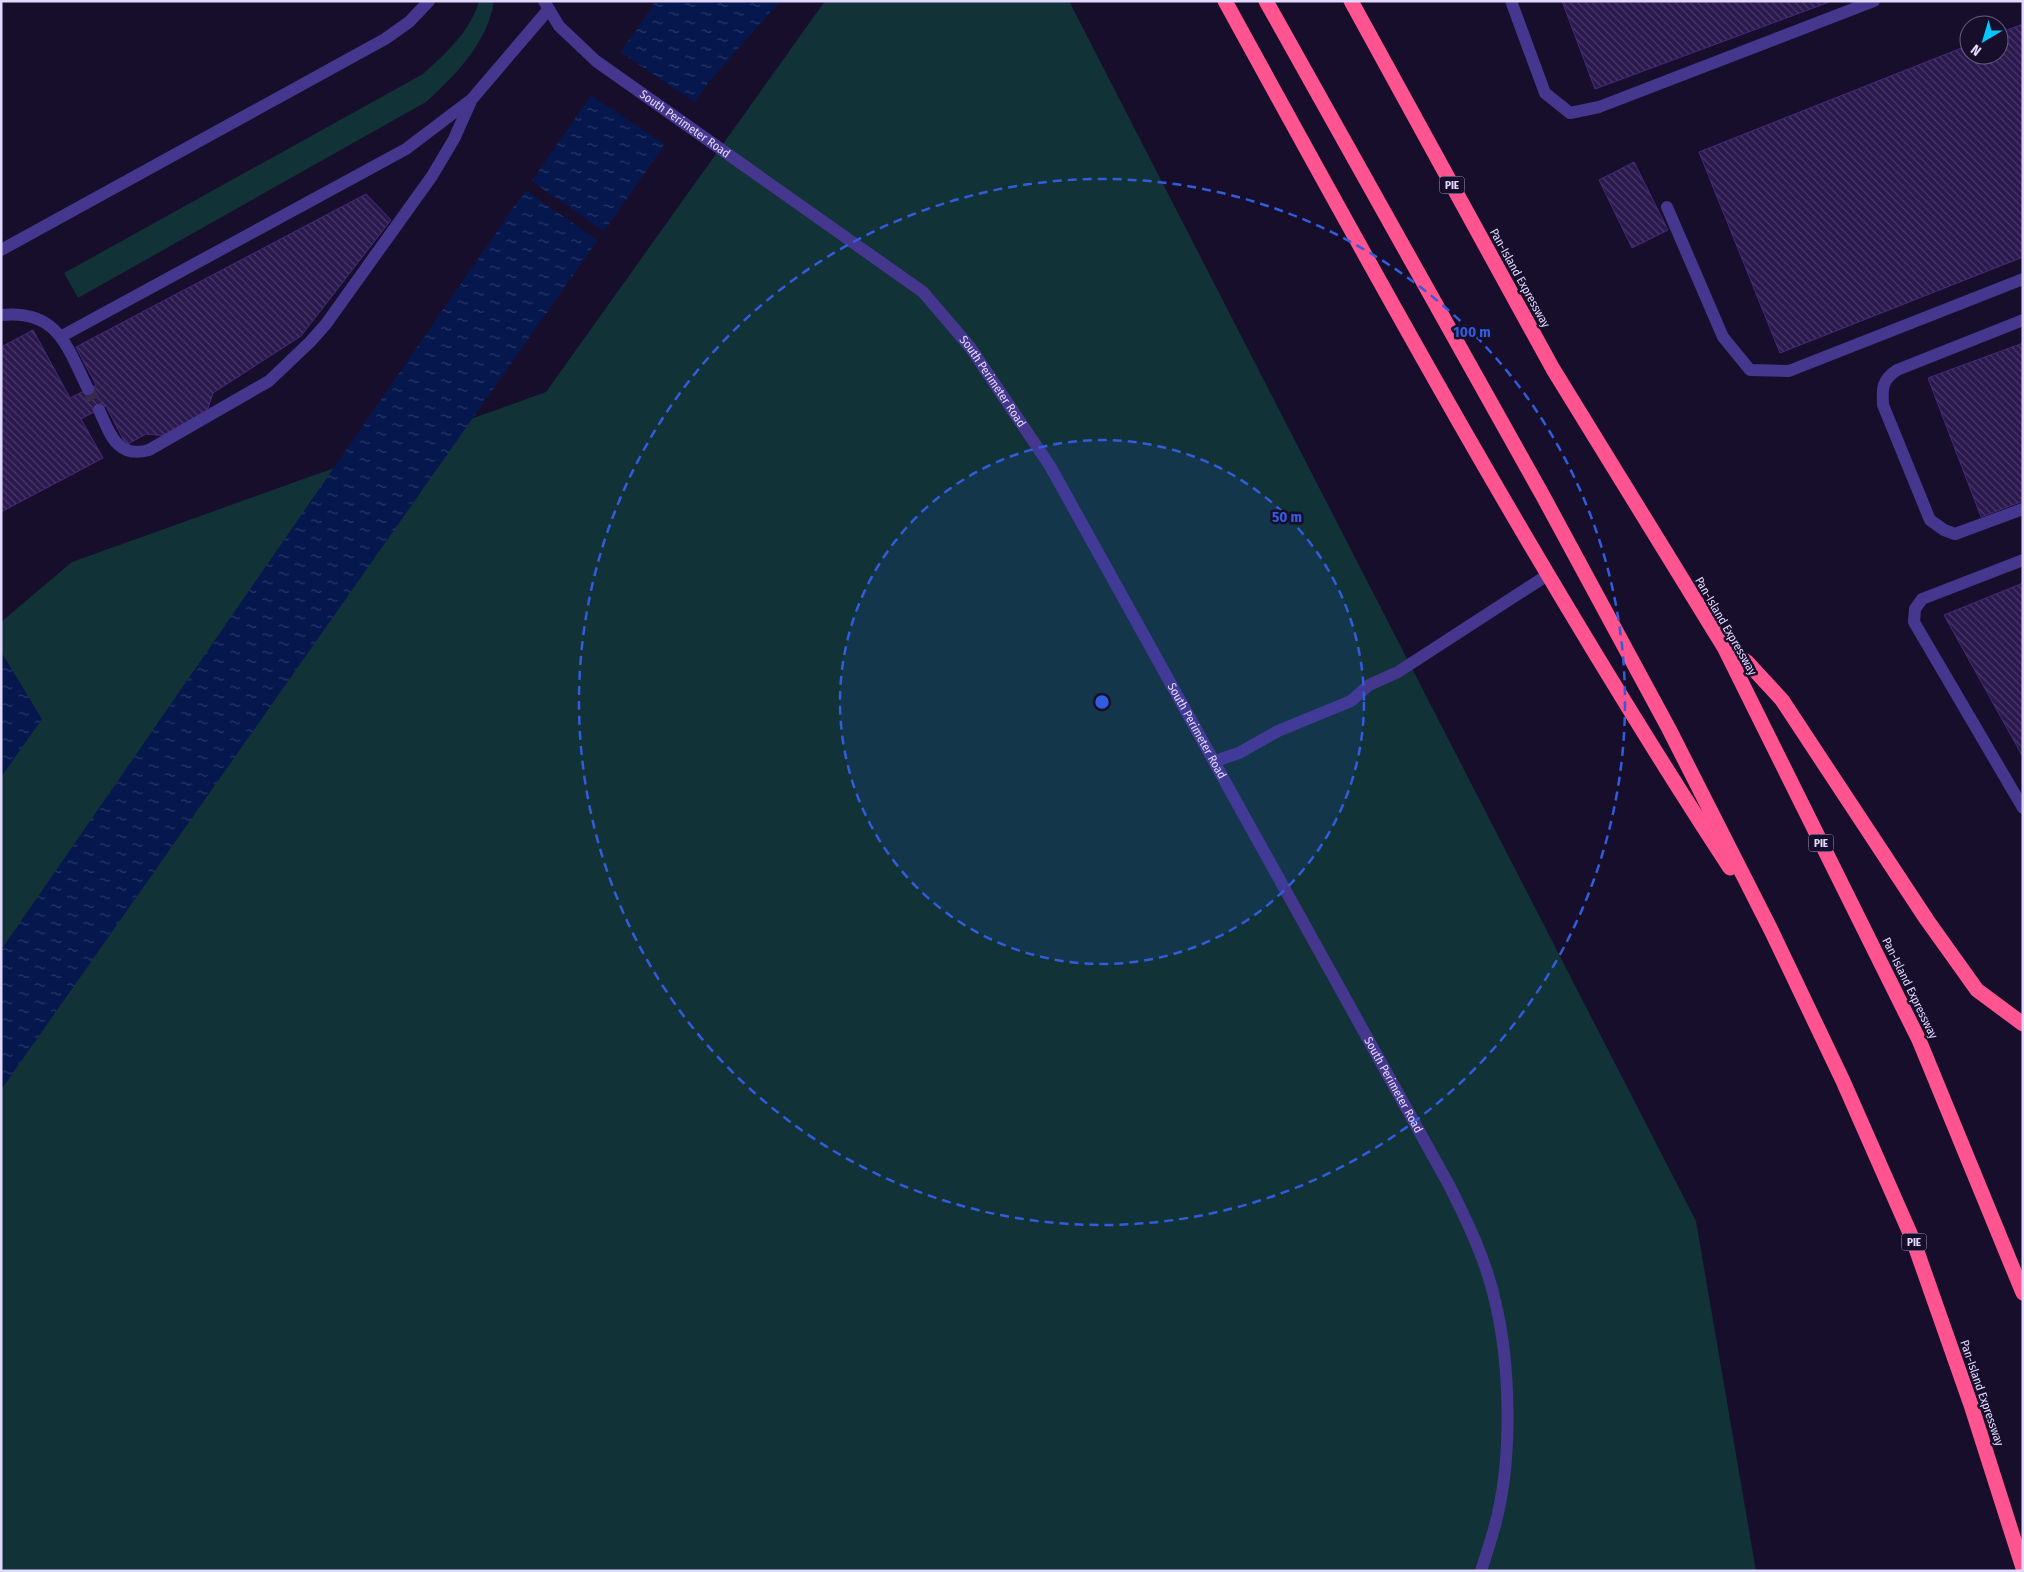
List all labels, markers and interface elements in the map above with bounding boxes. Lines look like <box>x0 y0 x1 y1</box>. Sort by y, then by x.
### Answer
north arrow <box>1959 15 2009 65</box>
text: N <box>1968 41 1985 59</box>
street label: South Perimeter Road <box>637 87 733 161</box>
road number: PIE <box>1440 176 1464 194</box>
street label: Pan-Island Expressway <box>1487 226 1553 330</box>
text: 100 m <box>1453 323 1491 341</box>
street label: South Perimeter Road <box>957 333 1029 430</box>
text: 50 m <box>1272 508 1302 526</box>
street label: Pan-Island Expressway <box>1692 574 1760 678</box>
street label: South Perimeter Road <box>1165 680 1229 781</box>
centre of rings <box>1093 693 1111 711</box>
road number: PIE <box>1808 834 1834 851</box>
street label: Pan-Island Expressway <box>1879 935 1941 1042</box>
street label: South Perimeter Road <box>1361 1034 1426 1135</box>
road number: PIE <box>1902 1234 1926 1250</box>
street label: Pan-Island Expressway <box>1957 1338 2007 1448</box>

